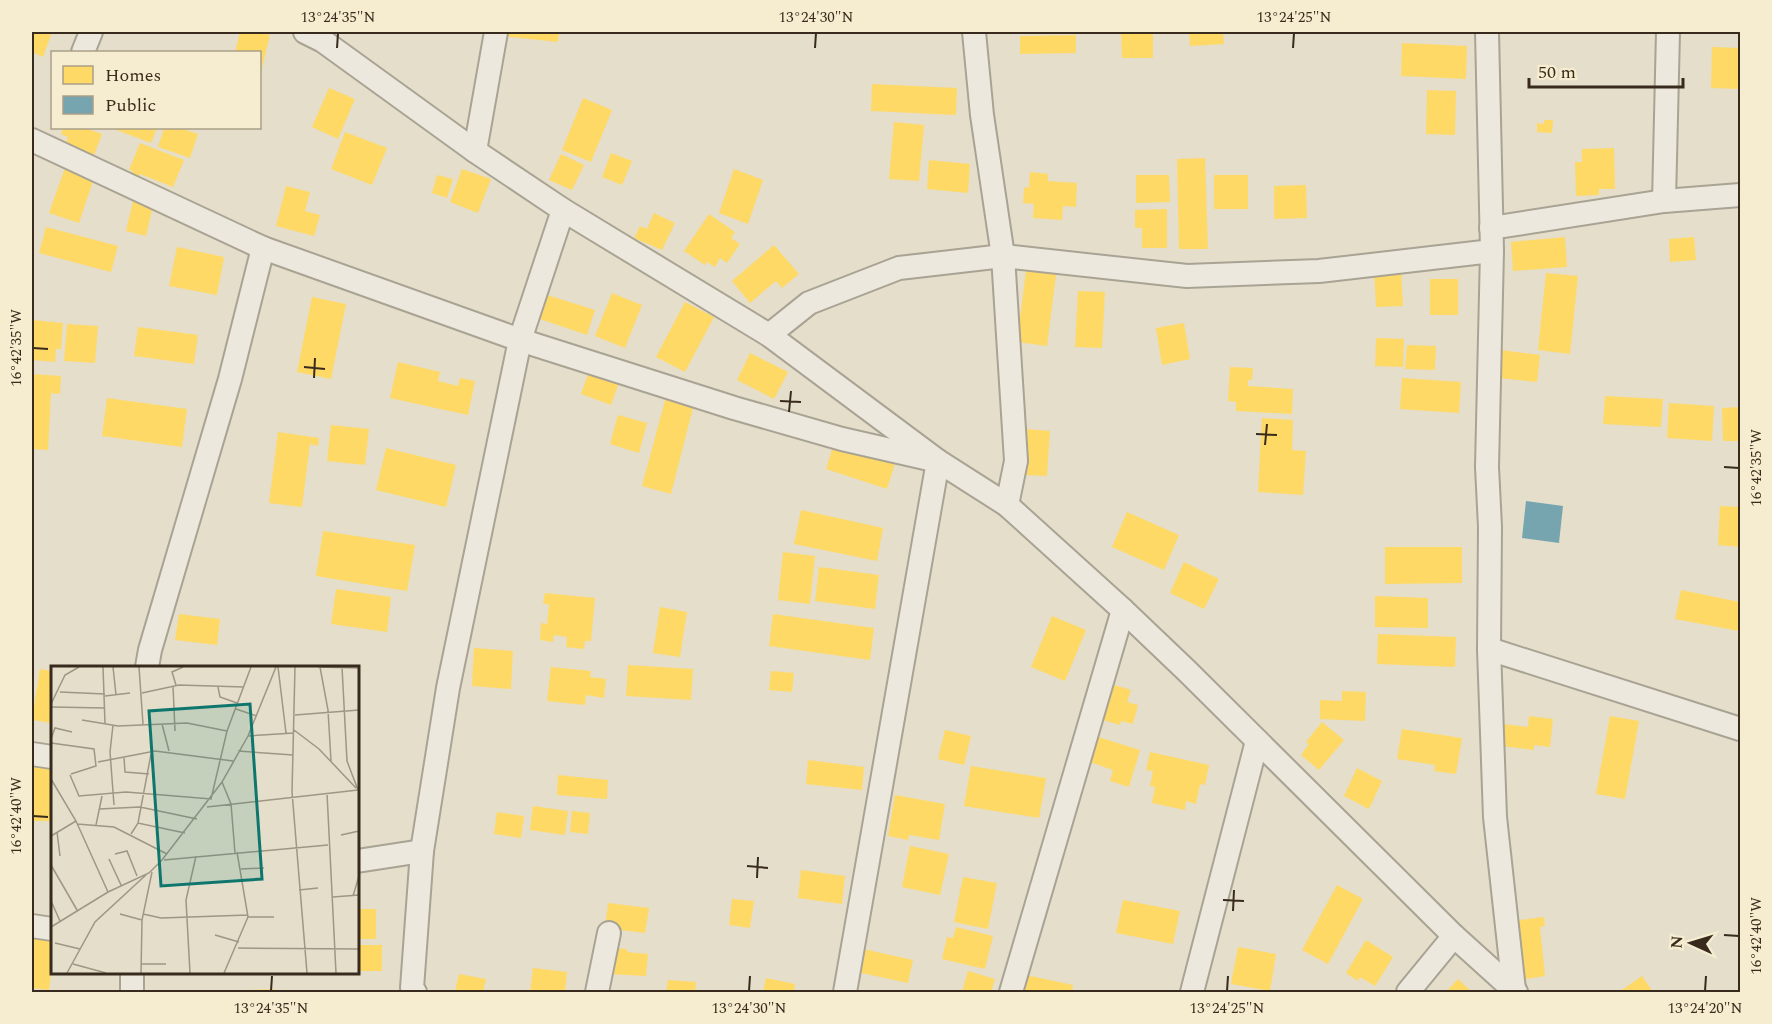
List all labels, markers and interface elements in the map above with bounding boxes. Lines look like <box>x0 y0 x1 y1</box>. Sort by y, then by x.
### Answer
text: 13°24'35"N <box>301 6 376 29</box>
text: 13°24'30"N <box>779 6 854 29</box>
text: 13°24'25"N <box>1257 6 1332 29</box>
legend <box>51 51 261 129</box>
scale bar <box>1529 51 1684 89</box>
text: 50 m <box>1538 59 1576 86</box>
text: Homes <box>105 62 161 89</box>
text: Public <box>105 92 156 119</box>
text: 16°42'35"W <box>5 309 28 387</box>
text: 16°42'35"W <box>1745 429 1768 507</box>
inset map <box>51 666 358 973</box>
text: 16°42'40"W <box>5 777 28 855</box>
text: 16°42'40"W <box>1745 897 1768 975</box>
north arrow <box>1661 913 1721 973</box>
text: N <box>1665 935 1689 949</box>
text: 13°24'35"N <box>234 997 309 1020</box>
text: 13°24'30"N <box>712 997 787 1020</box>
text: 13°24'25"N <box>1190 997 1265 1020</box>
text: 13°24'20"N <box>1668 997 1743 1020</box>

